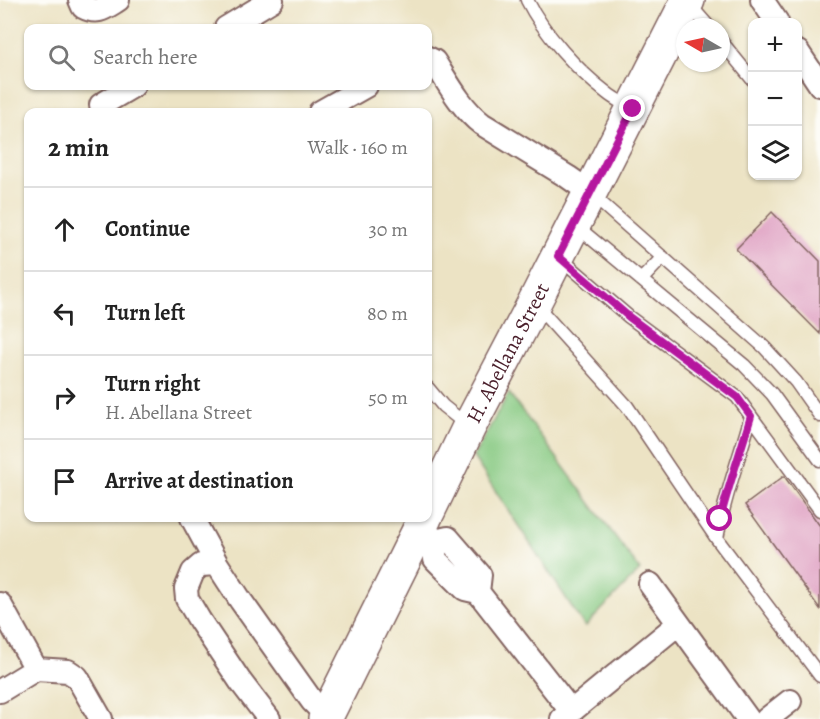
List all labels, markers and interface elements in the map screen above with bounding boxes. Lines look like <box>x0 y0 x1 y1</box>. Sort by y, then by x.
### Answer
north arrow <box>676 18 730 72</box>
map controls <box>748 18 802 180</box>
button: + <box>748 18 802 72</box>
search box <box>24 24 432 90</box>
icon: search <box>45 41 78 74</box>
text: Search here <box>93 42 198 72</box>
button: − <box>748 72 802 126</box>
route end <box>619 95 645 121</box>
button: layers <box>748 126 802 180</box>
text: 2 min <box>48 130 109 165</box>
text: Walk · 160 m <box>308 134 408 161</box>
icon: ahead <box>48 213 81 246</box>
text: Continue <box>105 214 190 244</box>
text: 30 m <box>368 216 408 243</box>
street label: H. Abellana Street <box>460 278 556 428</box>
icon: left <box>48 297 81 330</box>
text: Turn left <box>105 298 185 328</box>
text: 80 m <box>367 300 408 327</box>
text: Turn right <box>105 369 201 399</box>
icon: right <box>48 381 81 414</box>
text: 50 m <box>368 384 408 411</box>
text: H. Abellana Street <box>105 399 252 426</box>
icon: arrive <box>48 465 81 498</box>
text: Arrive at destination <box>105 466 294 496</box>
route start <box>706 505 732 531</box>

